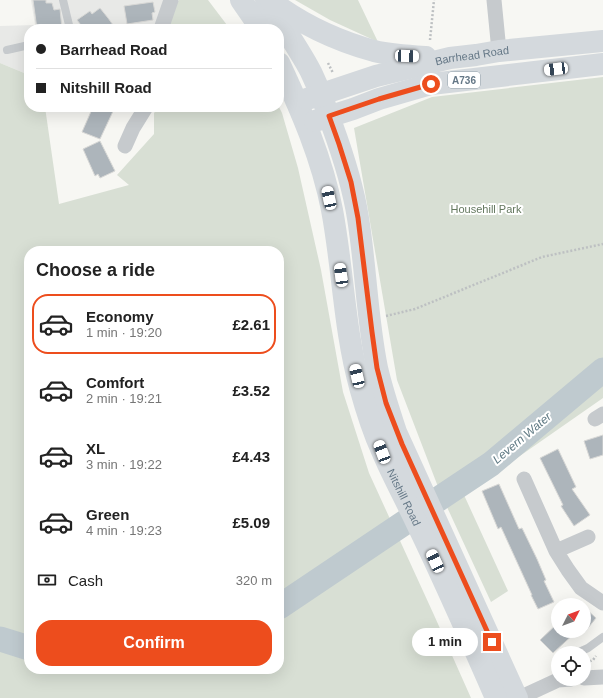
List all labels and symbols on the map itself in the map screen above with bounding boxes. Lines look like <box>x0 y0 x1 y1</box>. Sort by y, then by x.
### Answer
street label: Barrhead Road <box>434 44 509 67</box>
car <box>395 50 419 62</box>
car <box>543 62 569 76</box>
road number: A736 <box>448 72 480 88</box>
route start <box>422 75 440 93</box>
car <box>321 185 337 211</box>
park label: Househill Park <box>451 203 522 215</box>
car <box>333 262 349 288</box>
car <box>348 363 366 389</box>
water label: Levern Water <box>490 409 555 466</box>
car <box>372 439 392 465</box>
street label: Nitshill Road <box>385 467 423 528</box>
car <box>424 548 446 574</box>
north arrow <box>551 598 591 638</box>
callout: 1 min <box>412 628 478 656</box>
route end <box>483 633 501 651</box>

